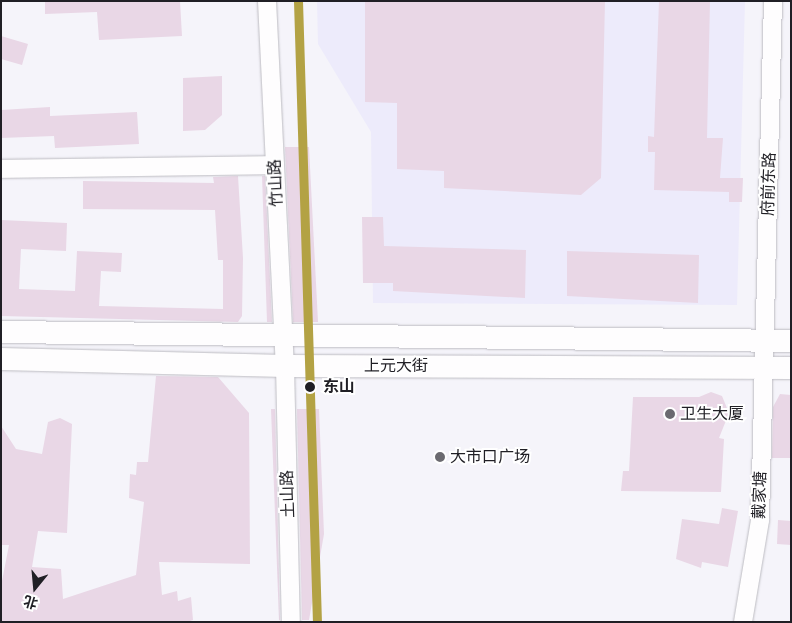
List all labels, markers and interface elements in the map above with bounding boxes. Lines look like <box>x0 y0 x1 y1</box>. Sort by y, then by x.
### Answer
street label: 府前东路 <box>758 152 780 216</box>
street label: 竹山路 <box>265 159 287 207</box>
street label: 上元大街 <box>364 356 428 376</box>
place label: 东山 <box>323 377 355 397</box>
marker: 东山 <box>301 378 319 396</box>
place label: 卫生大厦 <box>680 404 744 424</box>
marker: 卫生大厦 <box>664 408 676 420</box>
place label: 大市口广场 <box>450 447 530 467</box>
marker: 大市口广场 <box>434 451 446 463</box>
street label: 土山路 <box>278 470 298 518</box>
street label: 戴家塘 <box>750 471 770 519</box>
north arrow <box>10 563 60 613</box>
text: 北 <box>22 593 40 612</box>

